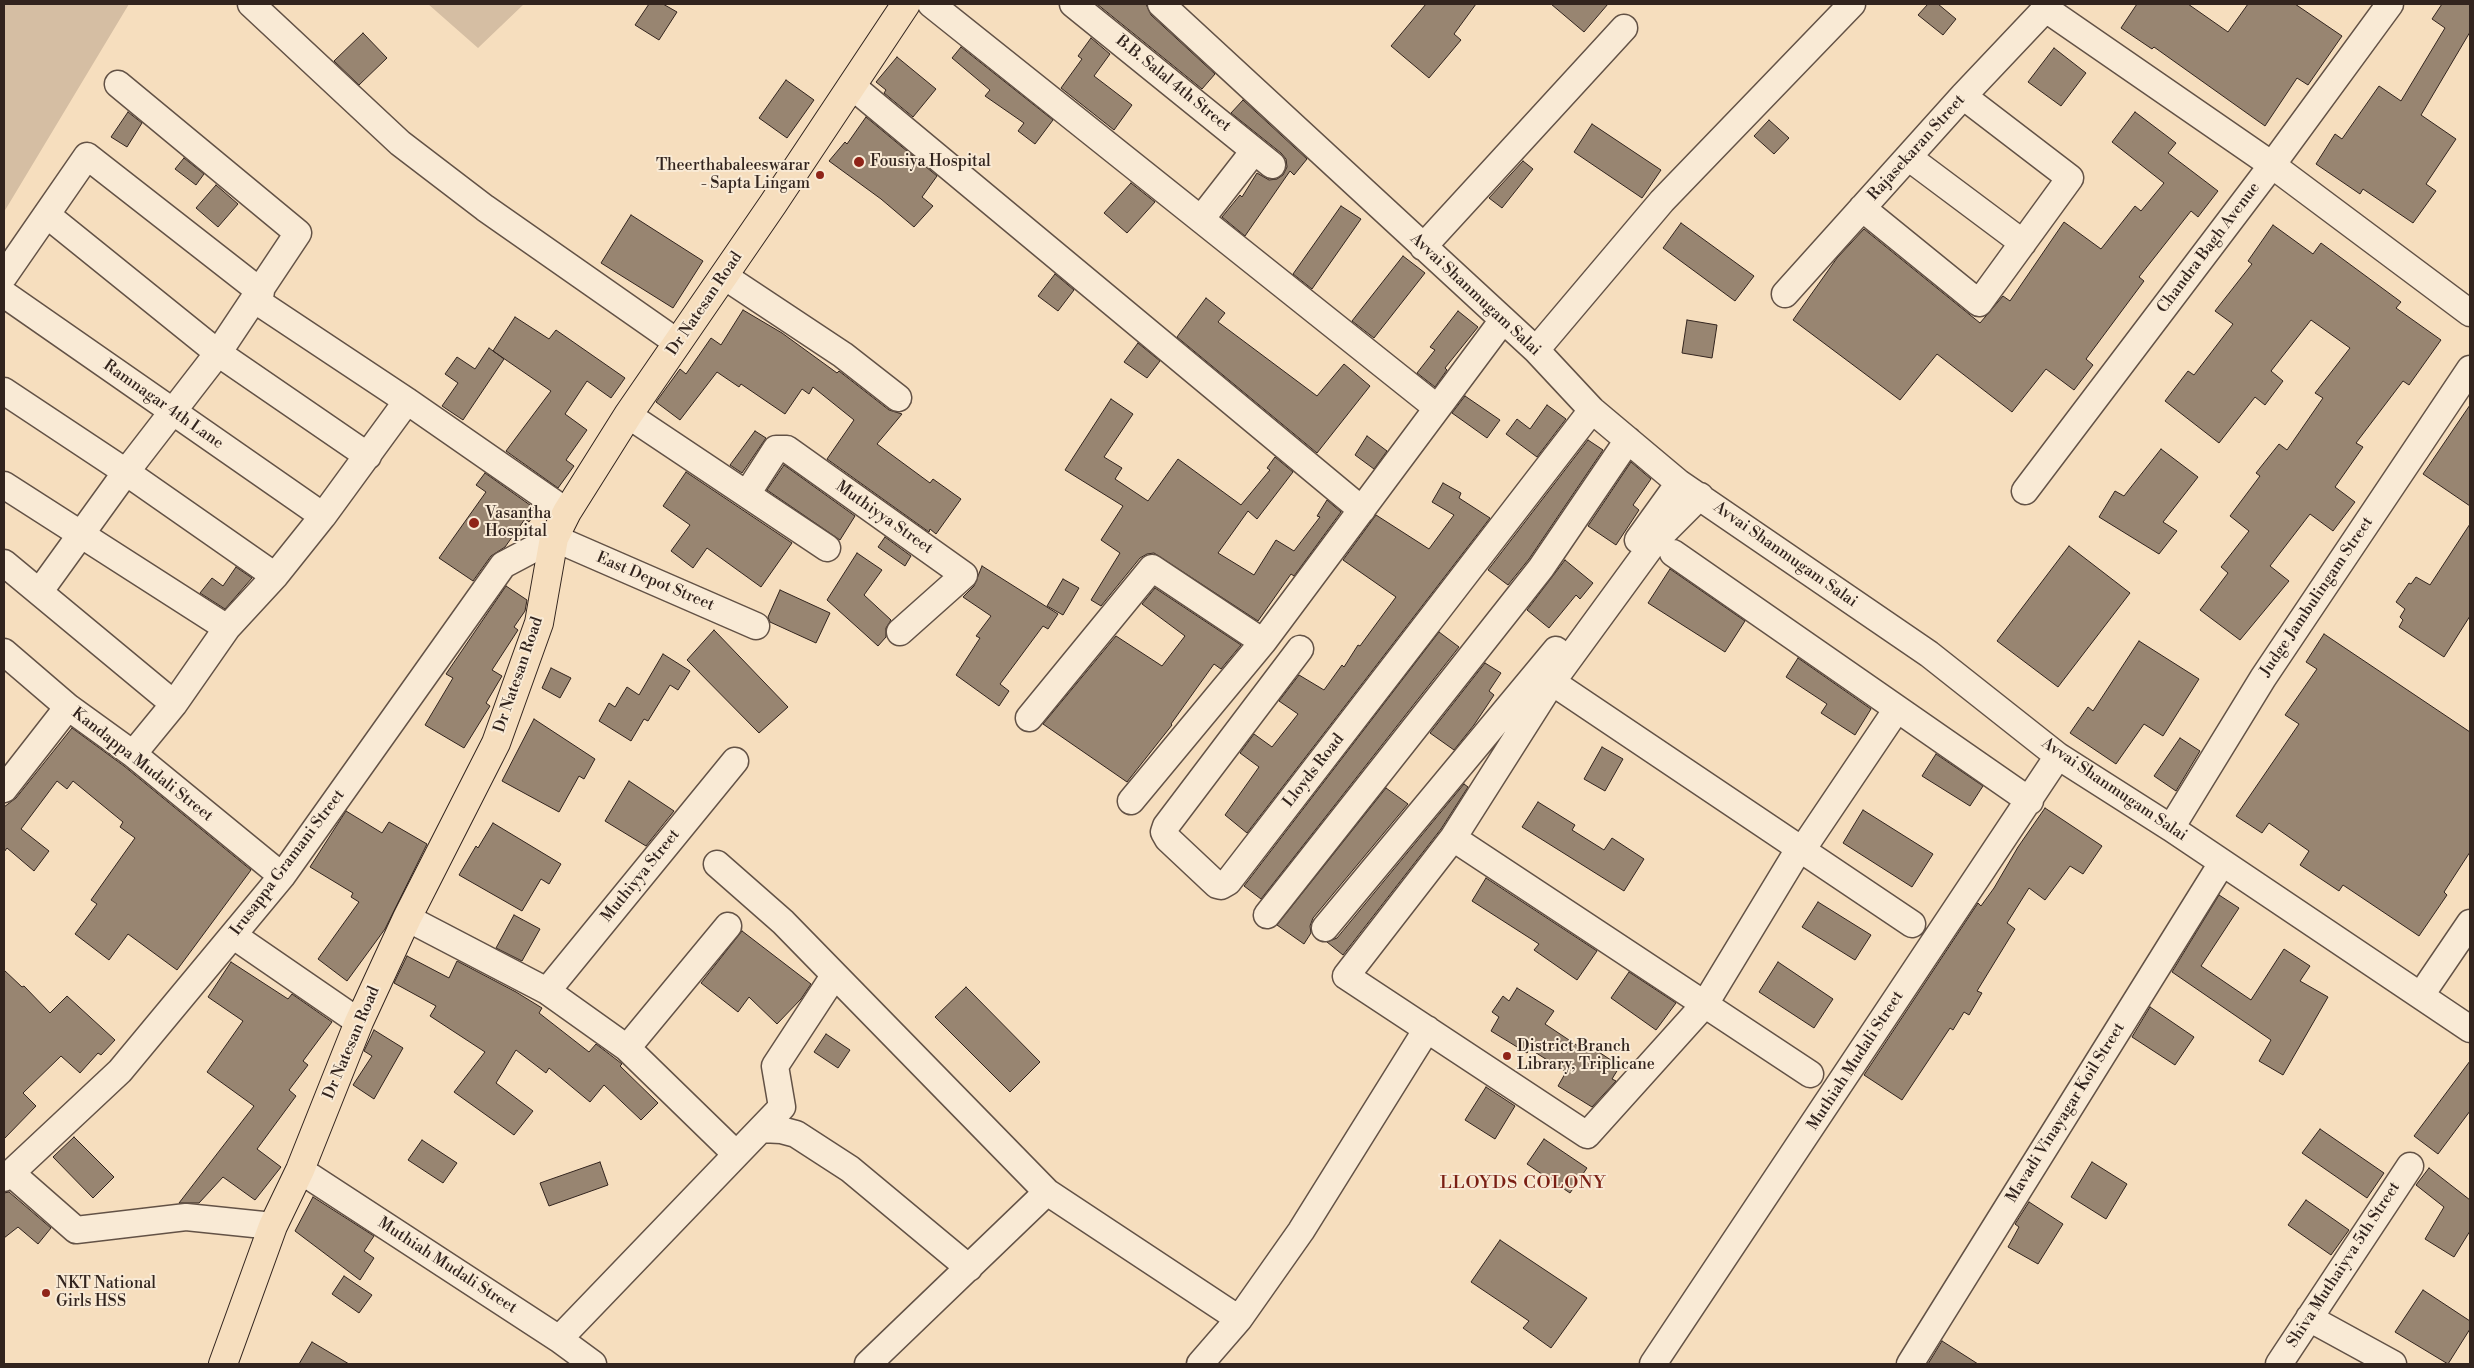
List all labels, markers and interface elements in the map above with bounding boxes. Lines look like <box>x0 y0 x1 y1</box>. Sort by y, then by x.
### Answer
street label: B.B. Salal 4th Street <box>1112 32 1234 136</box>
street label: Rajasekaran Street <box>1864 91 1970 205</box>
place label: Fousiya Hospital <box>870 152 991 172</box>
marker: Fousiya Hospital <box>852 155 866 169</box>
place label: Theerthabaleeswarar - Sapta Lingam <box>656 156 810 194</box>
marker: Theerthabaleeswarar - Sapta Lingam <box>814 169 826 181</box>
street label: Chandra Bagh Avenue <box>2154 179 2264 317</box>
street label: Avvai Shanmugam Salai <box>1406 230 1544 360</box>
street label: Dr Natesan Road <box>663 248 747 360</box>
street label: Ramnagar 4th Lane <box>99 356 227 454</box>
street label: Muthiyya Street <box>832 477 936 559</box>
street label: Avvai Shanmugam Salai <box>1709 498 1861 612</box>
place label: Vasantha Hospital <box>485 504 551 542</box>
street label: Judge Jambulingam Street <box>2256 514 2378 680</box>
marker: Vasantha Hospital <box>467 516 481 530</box>
street label: East Depot Street <box>593 548 717 616</box>
street label: Dr Natesan Road <box>490 615 548 735</box>
street label: Kandappa Mudali Street <box>67 704 217 826</box>
street label: Lloyds Road <box>1279 730 1349 812</box>
street label: Avvai Shanmugam Salai <box>2038 734 2190 846</box>
street label: Irusappa Gramani Street <box>227 786 349 940</box>
street label: Muthiyya Street <box>598 826 684 926</box>
street label: Dr Natesan Road <box>320 984 384 1102</box>
street label: Muthiah Mudali Street <box>1804 988 1908 1134</box>
street label: Mavadi Vinayagar Koil Street <box>2003 1019 2129 1207</box>
place label: District Branch Library, Triplicane <box>1517 1037 1655 1075</box>
marker: District Branch Library, Triplicane <box>1501 1050 1513 1062</box>
district label: LLOYDS COLONY <box>1438 1173 1608 1195</box>
street label: Shiva Muthaiyva 5th Street <box>2283 1179 2405 1351</box>
street label: Muthiah Mudali Street <box>374 1214 520 1318</box>
place label: NKT National Girls HSS <box>56 1274 156 1312</box>
marker: NKT National Girls HSS <box>40 1287 52 1299</box>

